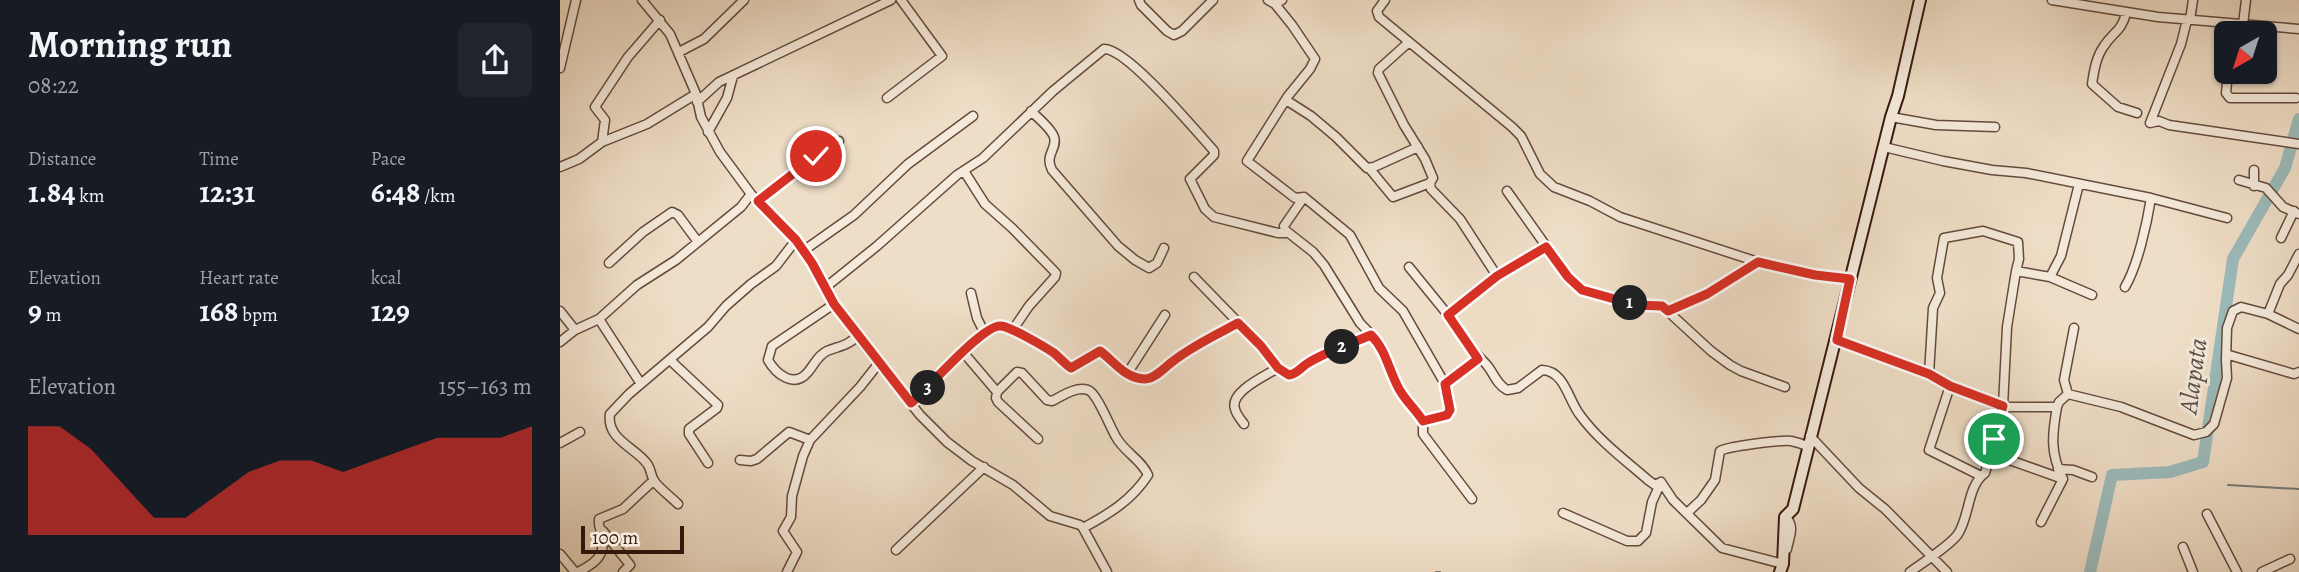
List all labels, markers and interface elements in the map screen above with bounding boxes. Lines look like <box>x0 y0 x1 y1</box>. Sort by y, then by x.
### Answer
text: Morning run <box>28 18 232 70</box>
north arrow <box>2214 21 2277 84</box>
map controls <box>2214 21 2277 84</box>
button: share <box>458 23 532 97</box>
text: 08:22 <box>28 70 79 101</box>
pin <box>786 126 846 186</box>
icon: check <box>797 137 835 175</box>
text: Distance <box>28 146 96 172</box>
text: Time <box>199 146 239 172</box>
text: Pace <box>371 146 406 172</box>
text: 1.84 <box>28 172 76 212</box>
text: 12:31 <box>199 172 255 212</box>
text: 6:48 <box>371 172 420 212</box>
text: km <box>76 183 105 209</box>
text: /km <box>420 183 456 209</box>
text: Elevation <box>28 265 101 291</box>
text: Heart rate <box>199 265 279 291</box>
text: kcal <box>371 265 401 291</box>
pin: 1 <box>1612 286 1648 320</box>
text: 1 <box>1626 289 1633 315</box>
text: 9 <box>28 291 42 331</box>
text: 168 <box>199 291 238 331</box>
text: 129 <box>371 291 410 331</box>
text: m <box>42 302 61 328</box>
text: bpm <box>238 302 278 328</box>
pin: 2 <box>1324 330 1360 364</box>
text: 2 <box>1337 333 1346 359</box>
water label: Alapata <box>2170 336 2216 418</box>
pin: 3 <box>910 370 946 406</box>
text: Elevation <box>28 371 116 402</box>
text: 155–163 m <box>439 371 532 402</box>
text: 3 <box>923 374 932 400</box>
pin <box>1964 409 2024 469</box>
icon: arrive <box>1975 420 2013 458</box>
scale bar <box>581 523 684 555</box>
text: 100 m <box>592 525 638 551</box>

